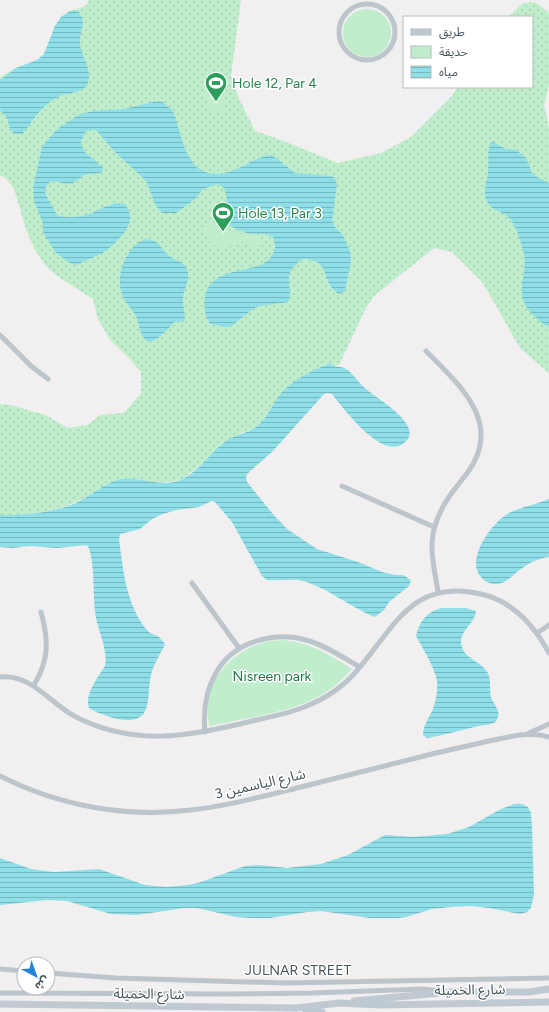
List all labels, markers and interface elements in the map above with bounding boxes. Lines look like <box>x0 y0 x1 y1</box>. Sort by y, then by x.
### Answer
legend <box>403 16 533 88</box>
text: طريق <box>439 25 465 40</box>
text: حديقة <box>439 45 468 59</box>
text: مياه <box>439 65 458 79</box>
sports icon: Hole 12, Par 4 <box>203 70 229 103</box>
place label: Hole 12, Par 4 <box>232 75 317 92</box>
sports icon: Hole 13, Par 3 <box>210 200 236 233</box>
place label: Hole 13, Par 3 <box>238 205 322 222</box>
park label: Nisreen park <box>233 668 312 685</box>
street label: شارع الياسمين 3 <box>213 765 307 805</box>
north arrow <box>16 956 56 996</box>
street label: JULNAR STREET <box>245 962 351 979</box>
text: ش <box>32 973 52 993</box>
street label: شارع الخميلة <box>434 981 506 1001</box>
street label: شارع الخميلة <box>113 985 185 1005</box>

